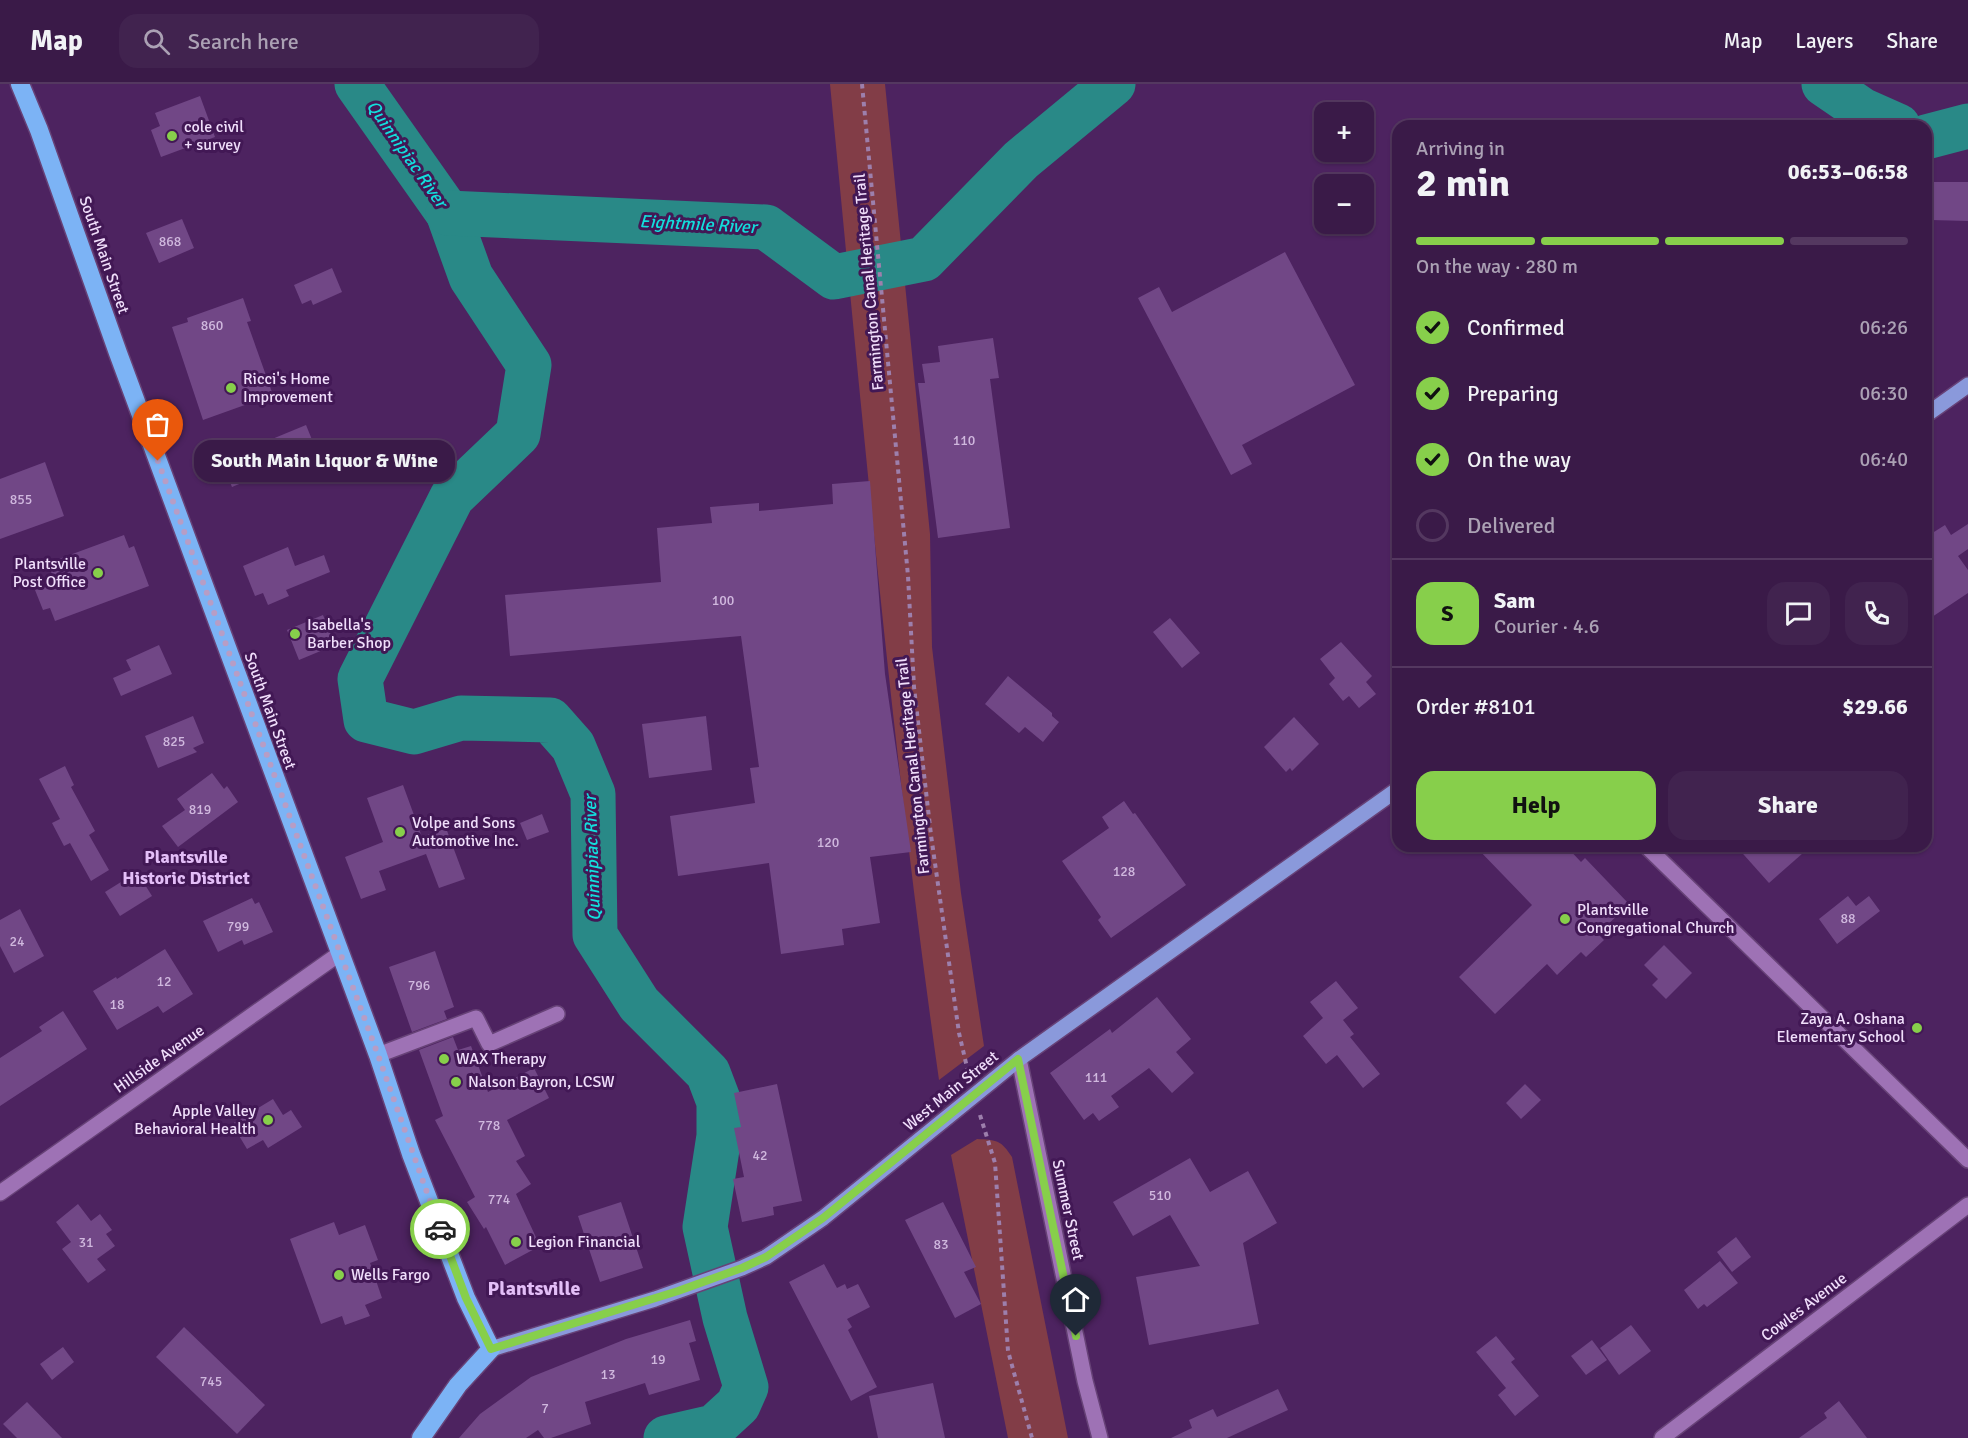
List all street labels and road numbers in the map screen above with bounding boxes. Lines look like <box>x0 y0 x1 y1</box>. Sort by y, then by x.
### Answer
street label: Farmington Canal Heritage Trail <box>850 172 888 391</box>
street label: South Main Street <box>75 194 134 317</box>
street label: South Main Street <box>240 650 301 773</box>
street label: Farmington Canal Heritage Trail <box>892 656 934 875</box>
street label: Hillside Avenue <box>110 1020 208 1098</box>
street label: West Main Street <box>899 1046 1003 1135</box>
street label: Summer Street <box>1048 1158 1088 1262</box>
street label: Cowles Avenue <box>1757 1268 1851 1346</box>

